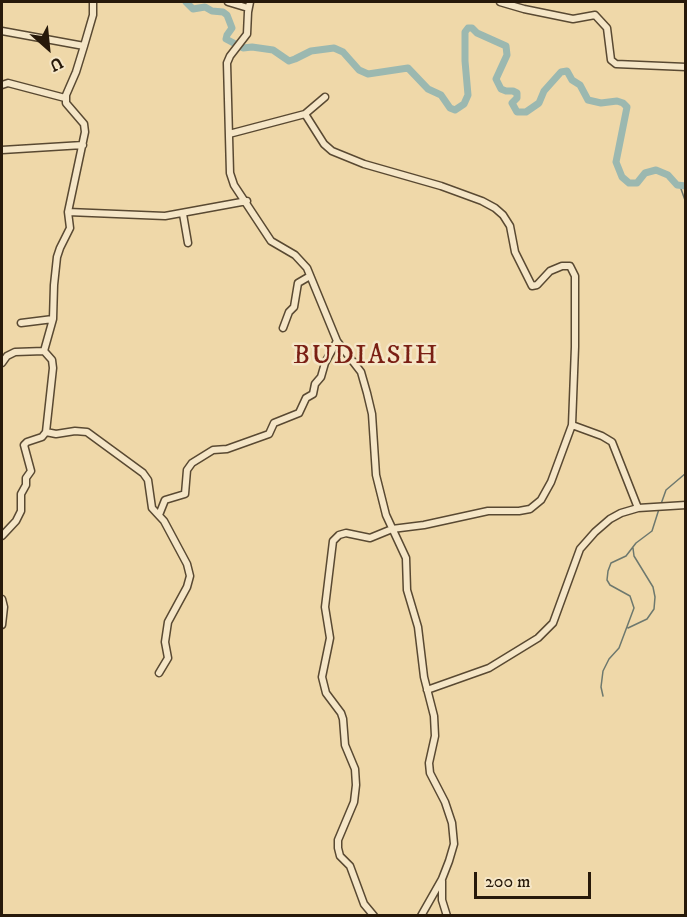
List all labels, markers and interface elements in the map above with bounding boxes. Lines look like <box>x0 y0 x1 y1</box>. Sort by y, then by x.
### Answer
north arrow <box>18 18 78 78</box>
text: U <box>46 52 66 76</box>
district label: BUDIASIH <box>293 341 439 373</box>
scale bar <box>477 860 594 898</box>
text: 200 m <box>485 871 531 893</box>

